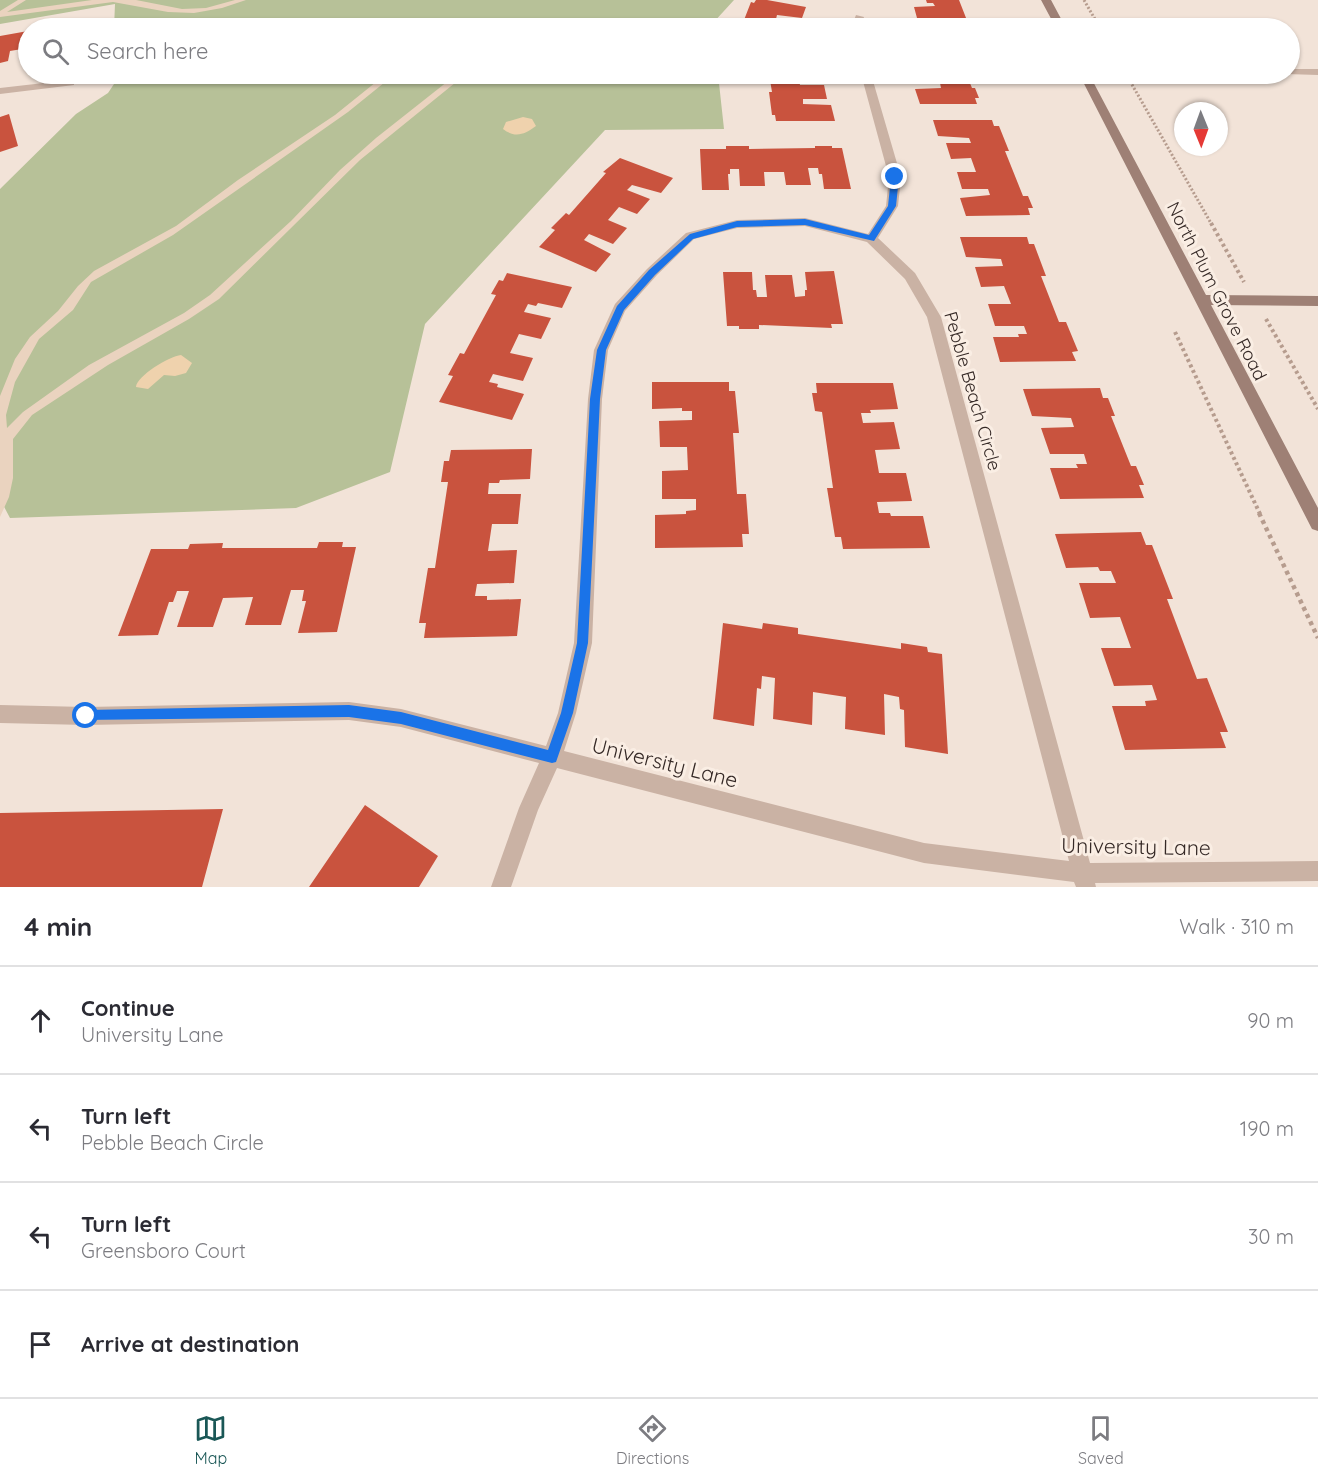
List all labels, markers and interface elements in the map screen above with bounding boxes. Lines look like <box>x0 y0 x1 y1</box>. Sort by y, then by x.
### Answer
search box <box>18 18 1300 84</box>
icon: search <box>39 35 72 68</box>
text: Search here <box>87 37 208 65</box>
north arrow <box>1174 102 1228 156</box>
route end <box>881 163 907 189</box>
street label: North Plum Grove Road <box>1162 198 1272 384</box>
street label: Pebble Beach Circle <box>939 309 1007 473</box>
route start <box>72 702 98 728</box>
street label: University Lane <box>589 731 741 793</box>
street label: University Lane <box>1061 832 1211 860</box>
text: 4 min <box>24 910 92 943</box>
text: Walk · 310 m <box>1179 914 1294 939</box>
text: Continue <box>81 994 175 1022</box>
icon: ahead <box>24 1004 57 1037</box>
text: 90 m <box>1247 1008 1294 1033</box>
text: University Lane <box>81 1022 223 1047</box>
text: Turn left <box>81 1102 171 1130</box>
icon: left <box>24 1112 57 1145</box>
text: 190 m <box>1240 1116 1294 1141</box>
text: Pebble Beach Circle <box>81 1130 264 1155</box>
text: Turn left <box>81 1210 171 1238</box>
icon: left <box>24 1220 57 1253</box>
text: 30 m <box>1248 1224 1294 1249</box>
text: Greensboro Court <box>81 1238 246 1263</box>
icon: arrive <box>24 1328 57 1361</box>
text: Arrive at destination <box>81 1330 299 1358</box>
tab: Map <box>194 1412 227 1468</box>
tab: Directions <box>616 1412 689 1468</box>
tab: Saved <box>1078 1412 1124 1468</box>

